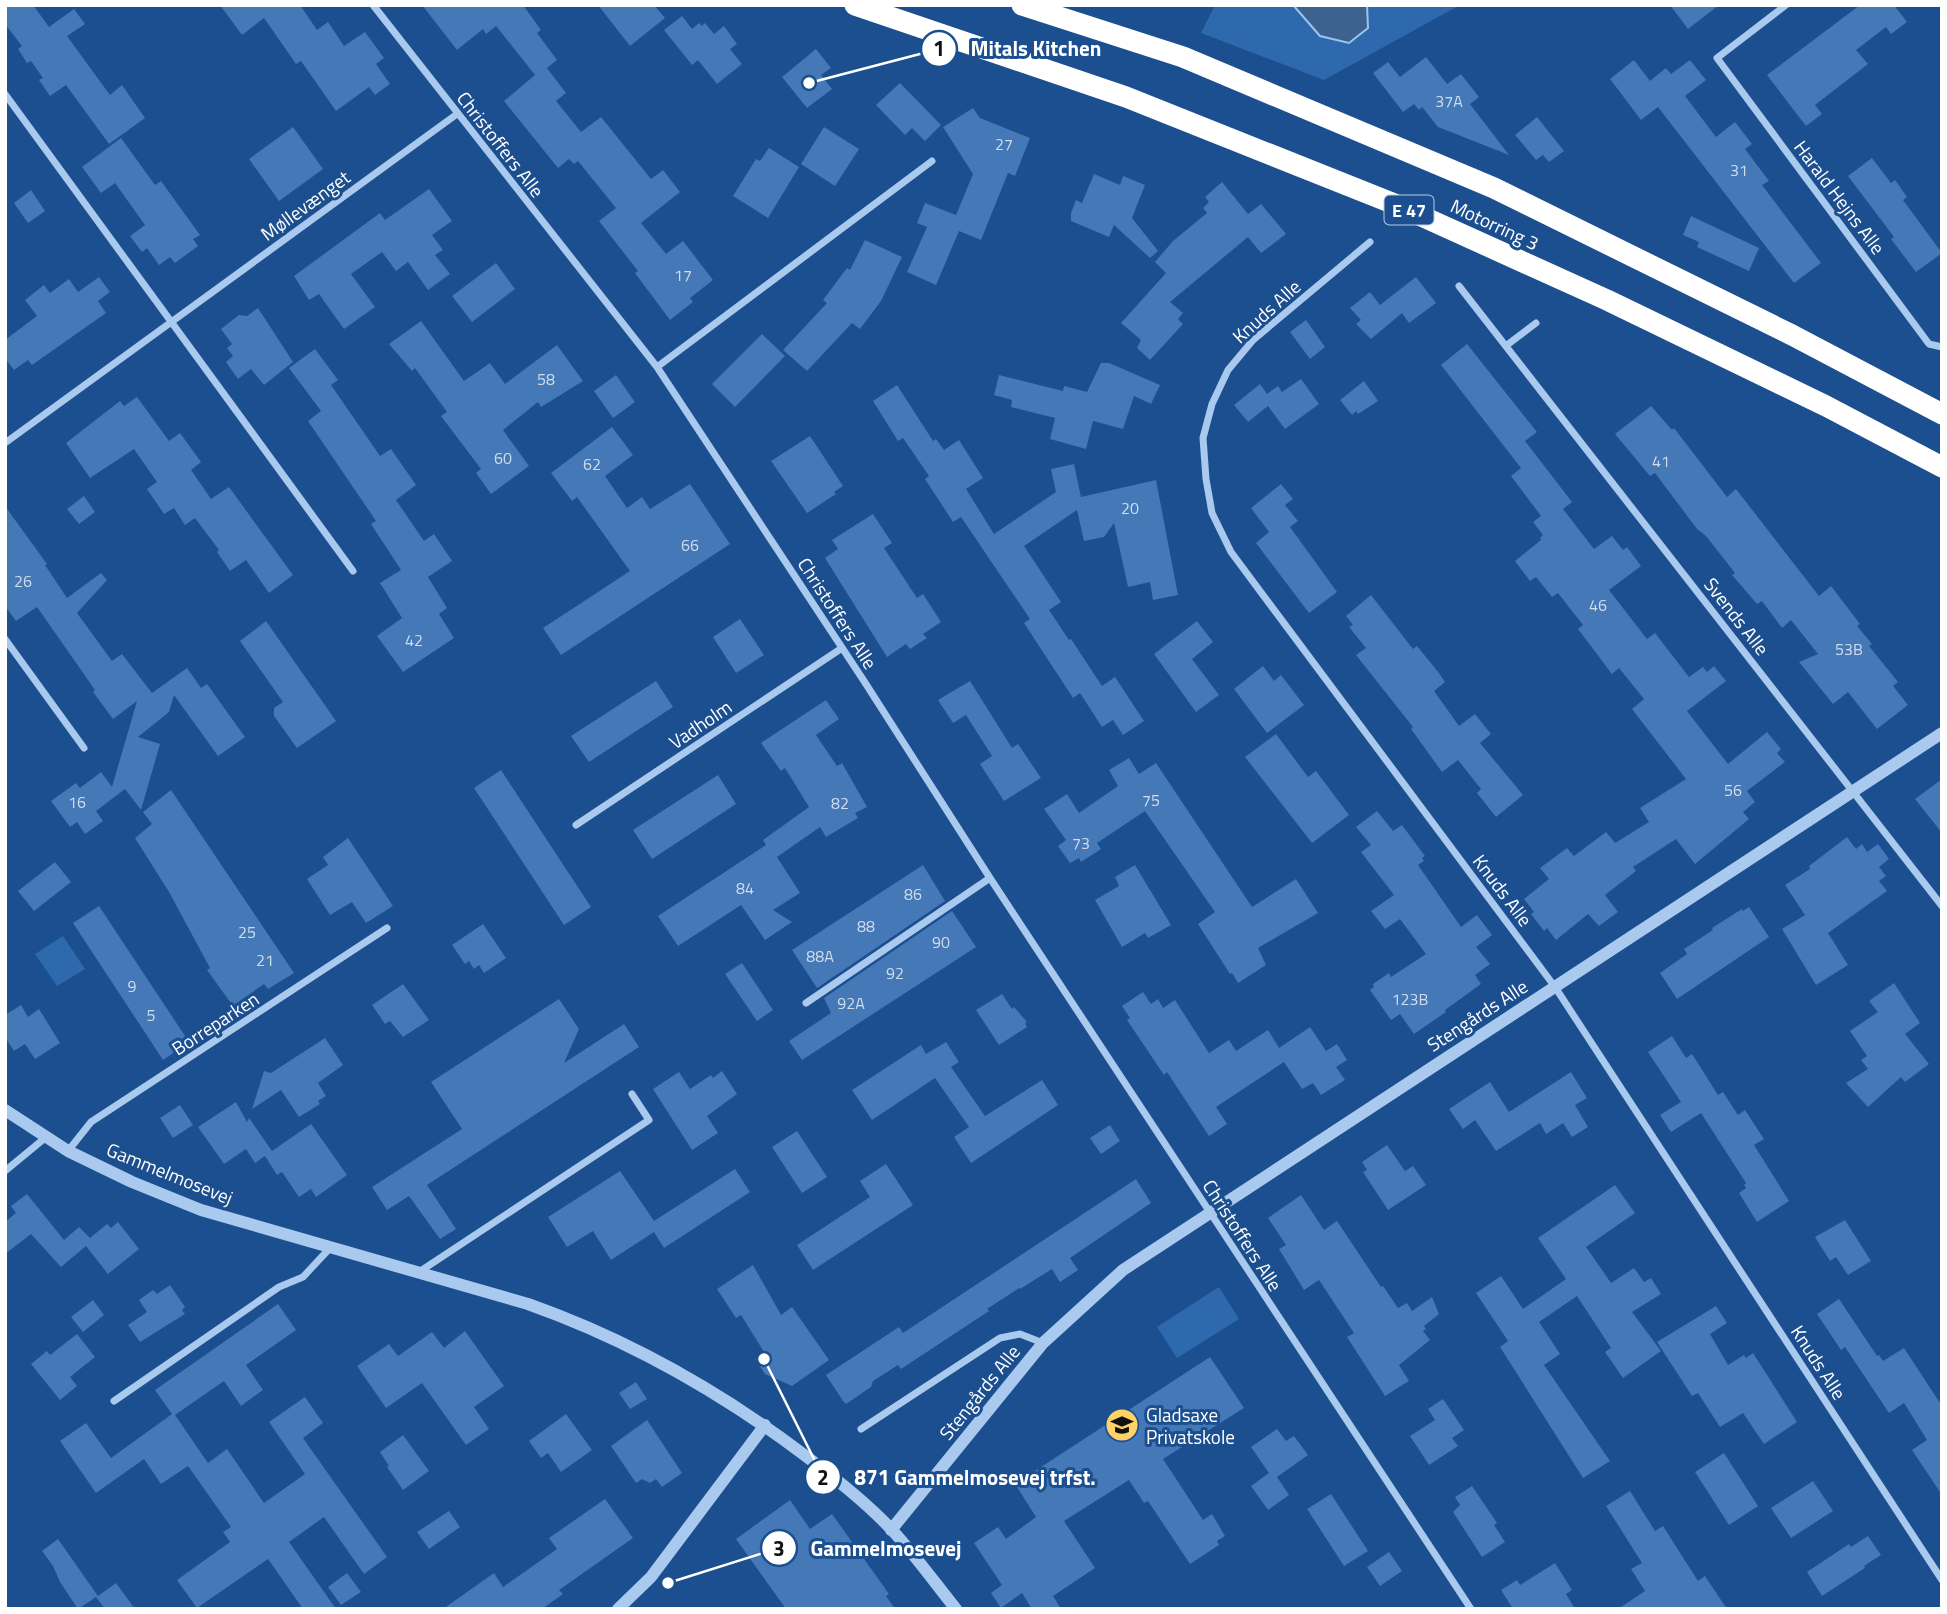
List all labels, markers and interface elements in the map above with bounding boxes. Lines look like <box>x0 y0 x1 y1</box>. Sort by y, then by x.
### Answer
callout: Mitals Kitchen <box>921 28 1115 70</box>
text: 1 <box>933 32 945 64</box>
text: Mitals Kitchen <box>971 32 1101 64</box>
street label: Christoffers Alle <box>450 85 552 203</box>
house number: 37A <box>1435 89 1463 113</box>
house number: 27 <box>995 132 1013 156</box>
street label: Harald Hejns Alle <box>1787 134 1893 260</box>
house number: 31 <box>1730 158 1748 182</box>
street label: Møllevænget <box>254 162 356 247</box>
street label: Motorring 3 <box>1446 191 1544 257</box>
road number: E 47 <box>1384 196 1434 224</box>
house number: 17 <box>674 263 692 287</box>
street label: Knuds Alle <box>1225 272 1307 350</box>
house number: 58 <box>537 367 555 391</box>
house number: 60 <box>494 446 512 470</box>
house number: 41 <box>1652 449 1670 473</box>
house number: 62 <box>583 452 601 476</box>
house number: 20 <box>1121 496 1139 520</box>
house number: 66 <box>681 533 699 557</box>
street label: Christoffers Alle <box>791 551 885 675</box>
house number: 26 <box>14 569 32 593</box>
street label: Svends Alle <box>1697 571 1777 661</box>
house number: 46 <box>1589 593 1607 617</box>
house number: 42 <box>405 628 423 652</box>
house number: 53B <box>1835 637 1863 661</box>
street label: Vadholm <box>663 692 737 756</box>
house number: 56 <box>1724 778 1742 802</box>
house number: 75 <box>1142 788 1160 812</box>
house number: 16 <box>68 790 86 814</box>
house number: 82 <box>831 791 849 815</box>
house number: 73 <box>1072 831 1090 855</box>
street label: Knuds Alle <box>1466 848 1540 932</box>
house number: 84 <box>736 876 754 900</box>
house number: 86 <box>904 882 922 906</box>
house number: 88 <box>857 914 875 938</box>
house number: 25 <box>238 920 256 944</box>
house number: 90 <box>932 930 950 954</box>
house number: 88A <box>806 944 834 968</box>
house number: 21 <box>256 948 274 972</box>
house number: 92 <box>886 961 904 985</box>
street label: Stengårds Alle <box>1421 972 1533 1058</box>
house number: 9 <box>128 974 137 998</box>
street label: Borreparken <box>166 984 264 1062</box>
house number: 123B <box>1392 987 1429 1011</box>
house number: 92A <box>837 991 865 1015</box>
house number: 5 <box>147 1003 156 1027</box>
street label: Gammelmosevej <box>102 1134 238 1212</box>
street label: Christoffers Alle <box>1196 1173 1290 1297</box>
street label: Knuds Alle <box>1784 1319 1854 1405</box>
street label: Stengårds Alle <box>932 1338 1026 1446</box>
place label: Gladsaxe Privatskole <box>1146 1400 1235 1451</box>
school or university icon: Gladsaxe Privatskole <box>1103 1406 1141 1444</box>
callout: 871 Gammelmosevej trfst. <box>806 1456 1110 1498</box>
text: 2 <box>817 1461 829 1493</box>
text: 871 Gammelmosevej trfst. <box>854 1461 1096 1493</box>
callout: Gammelmosevej <box>761 1527 975 1569</box>
text: 3 <box>773 1532 785 1564</box>
text: Gammelmosevej <box>811 1532 961 1564</box>

